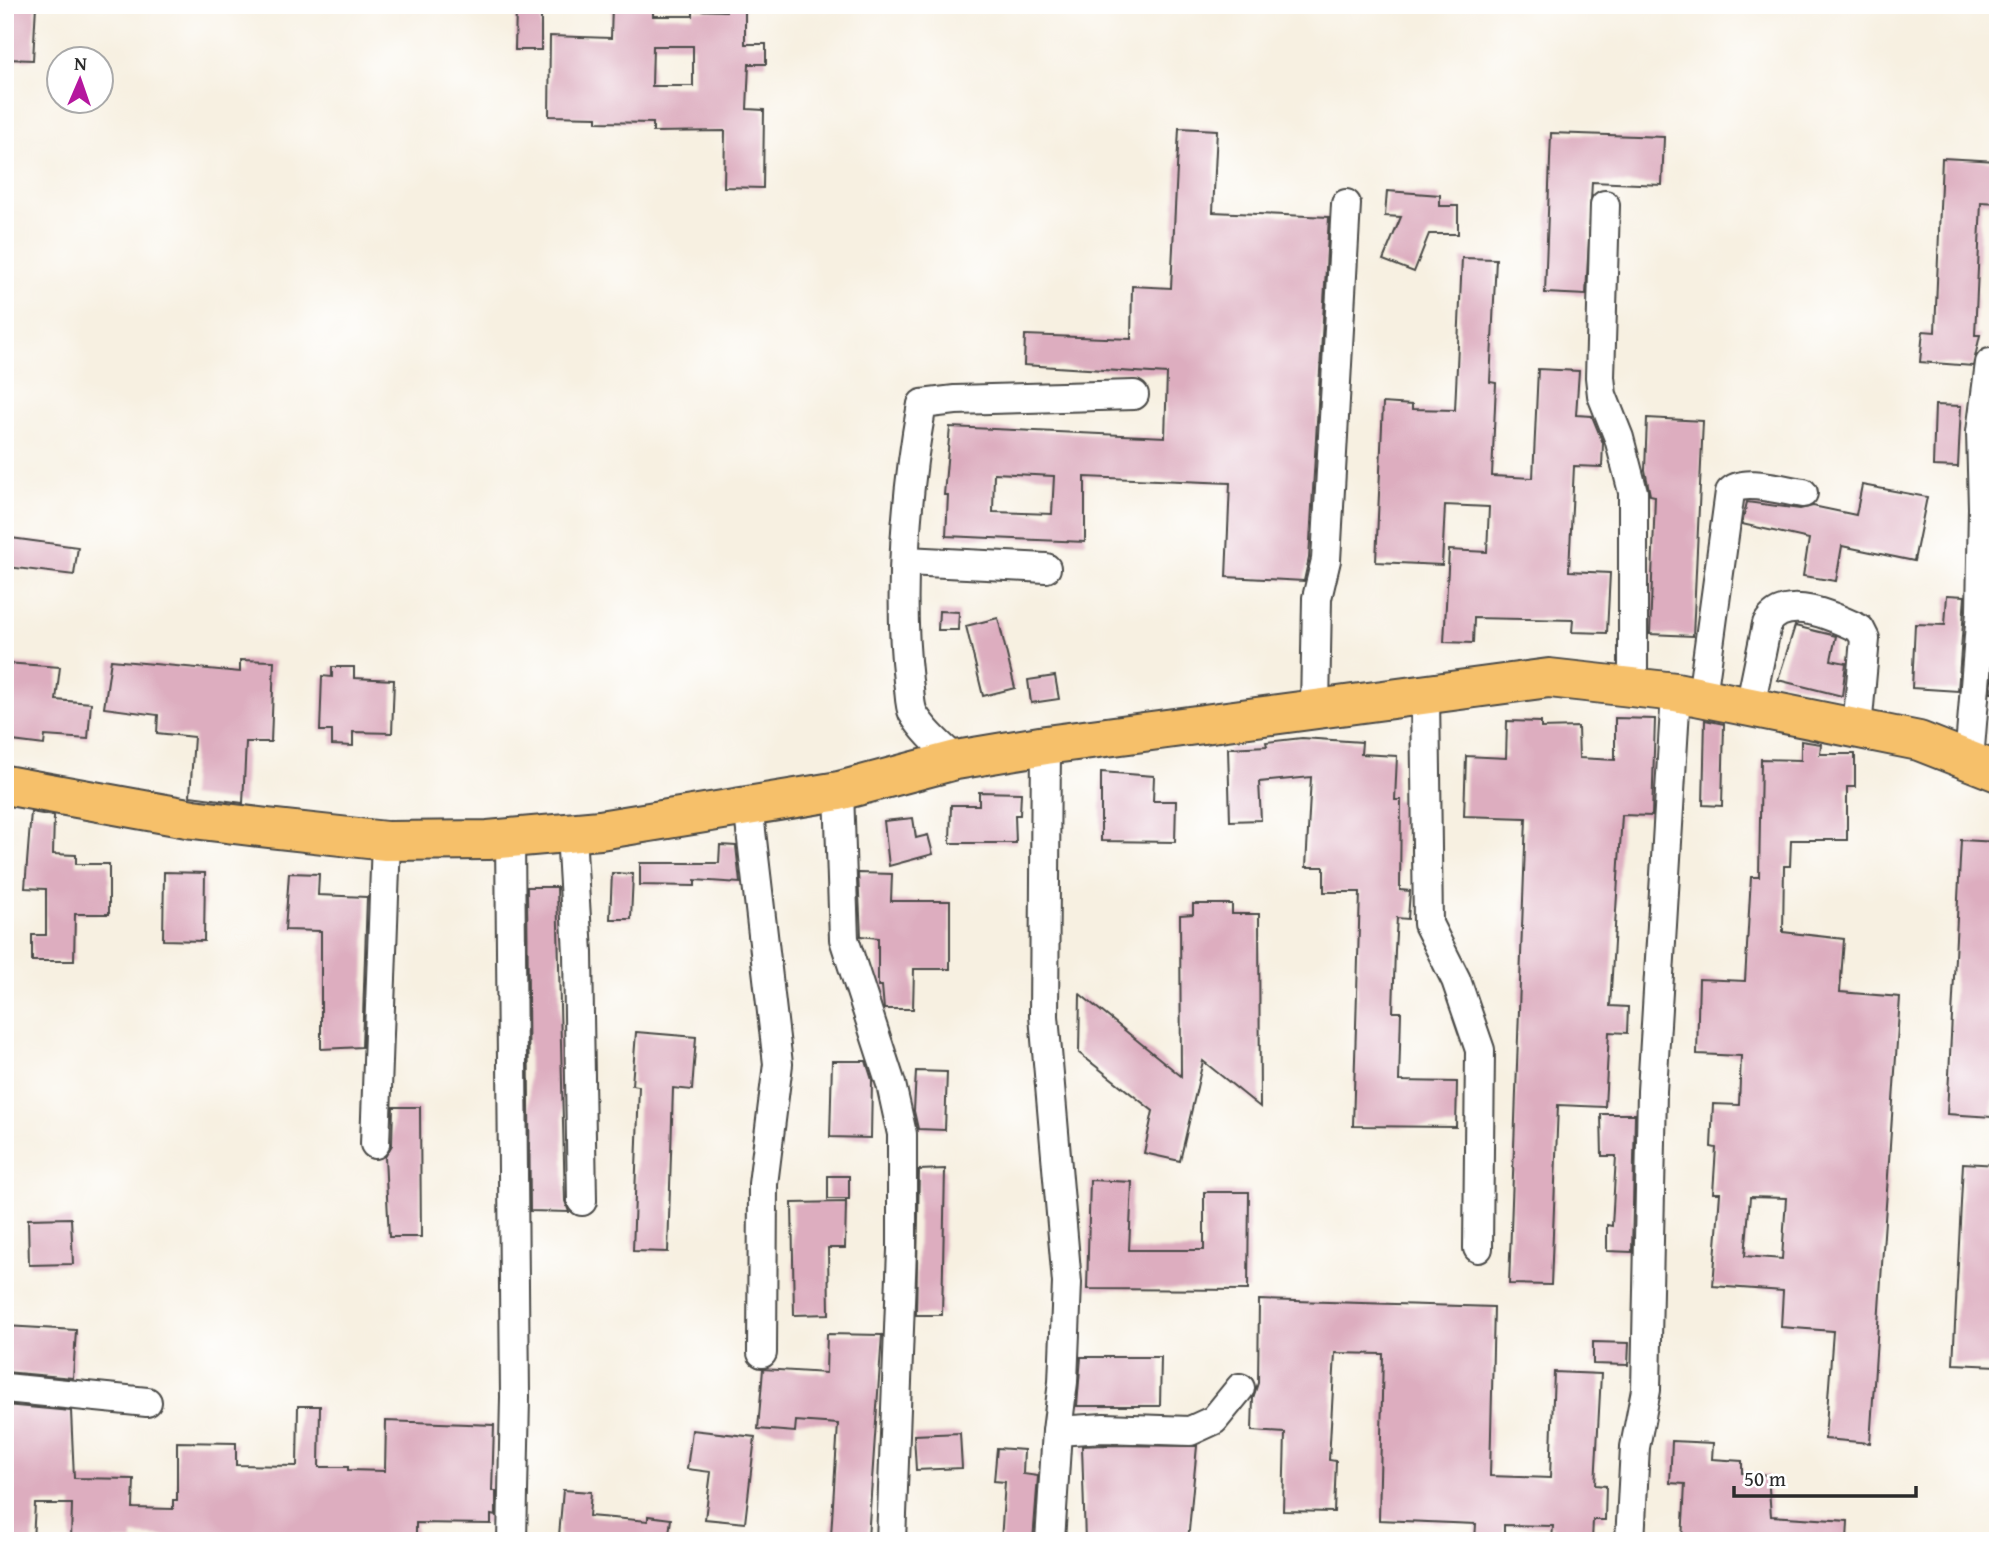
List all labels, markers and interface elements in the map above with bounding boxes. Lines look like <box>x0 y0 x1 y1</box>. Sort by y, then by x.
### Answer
north arrow <box>46 46 116 116</box>
text: N <box>74 49 88 77</box>
scale bar <box>1734 1455 1916 1499</box>
text: 50 m <box>1744 1463 1786 1494</box>

